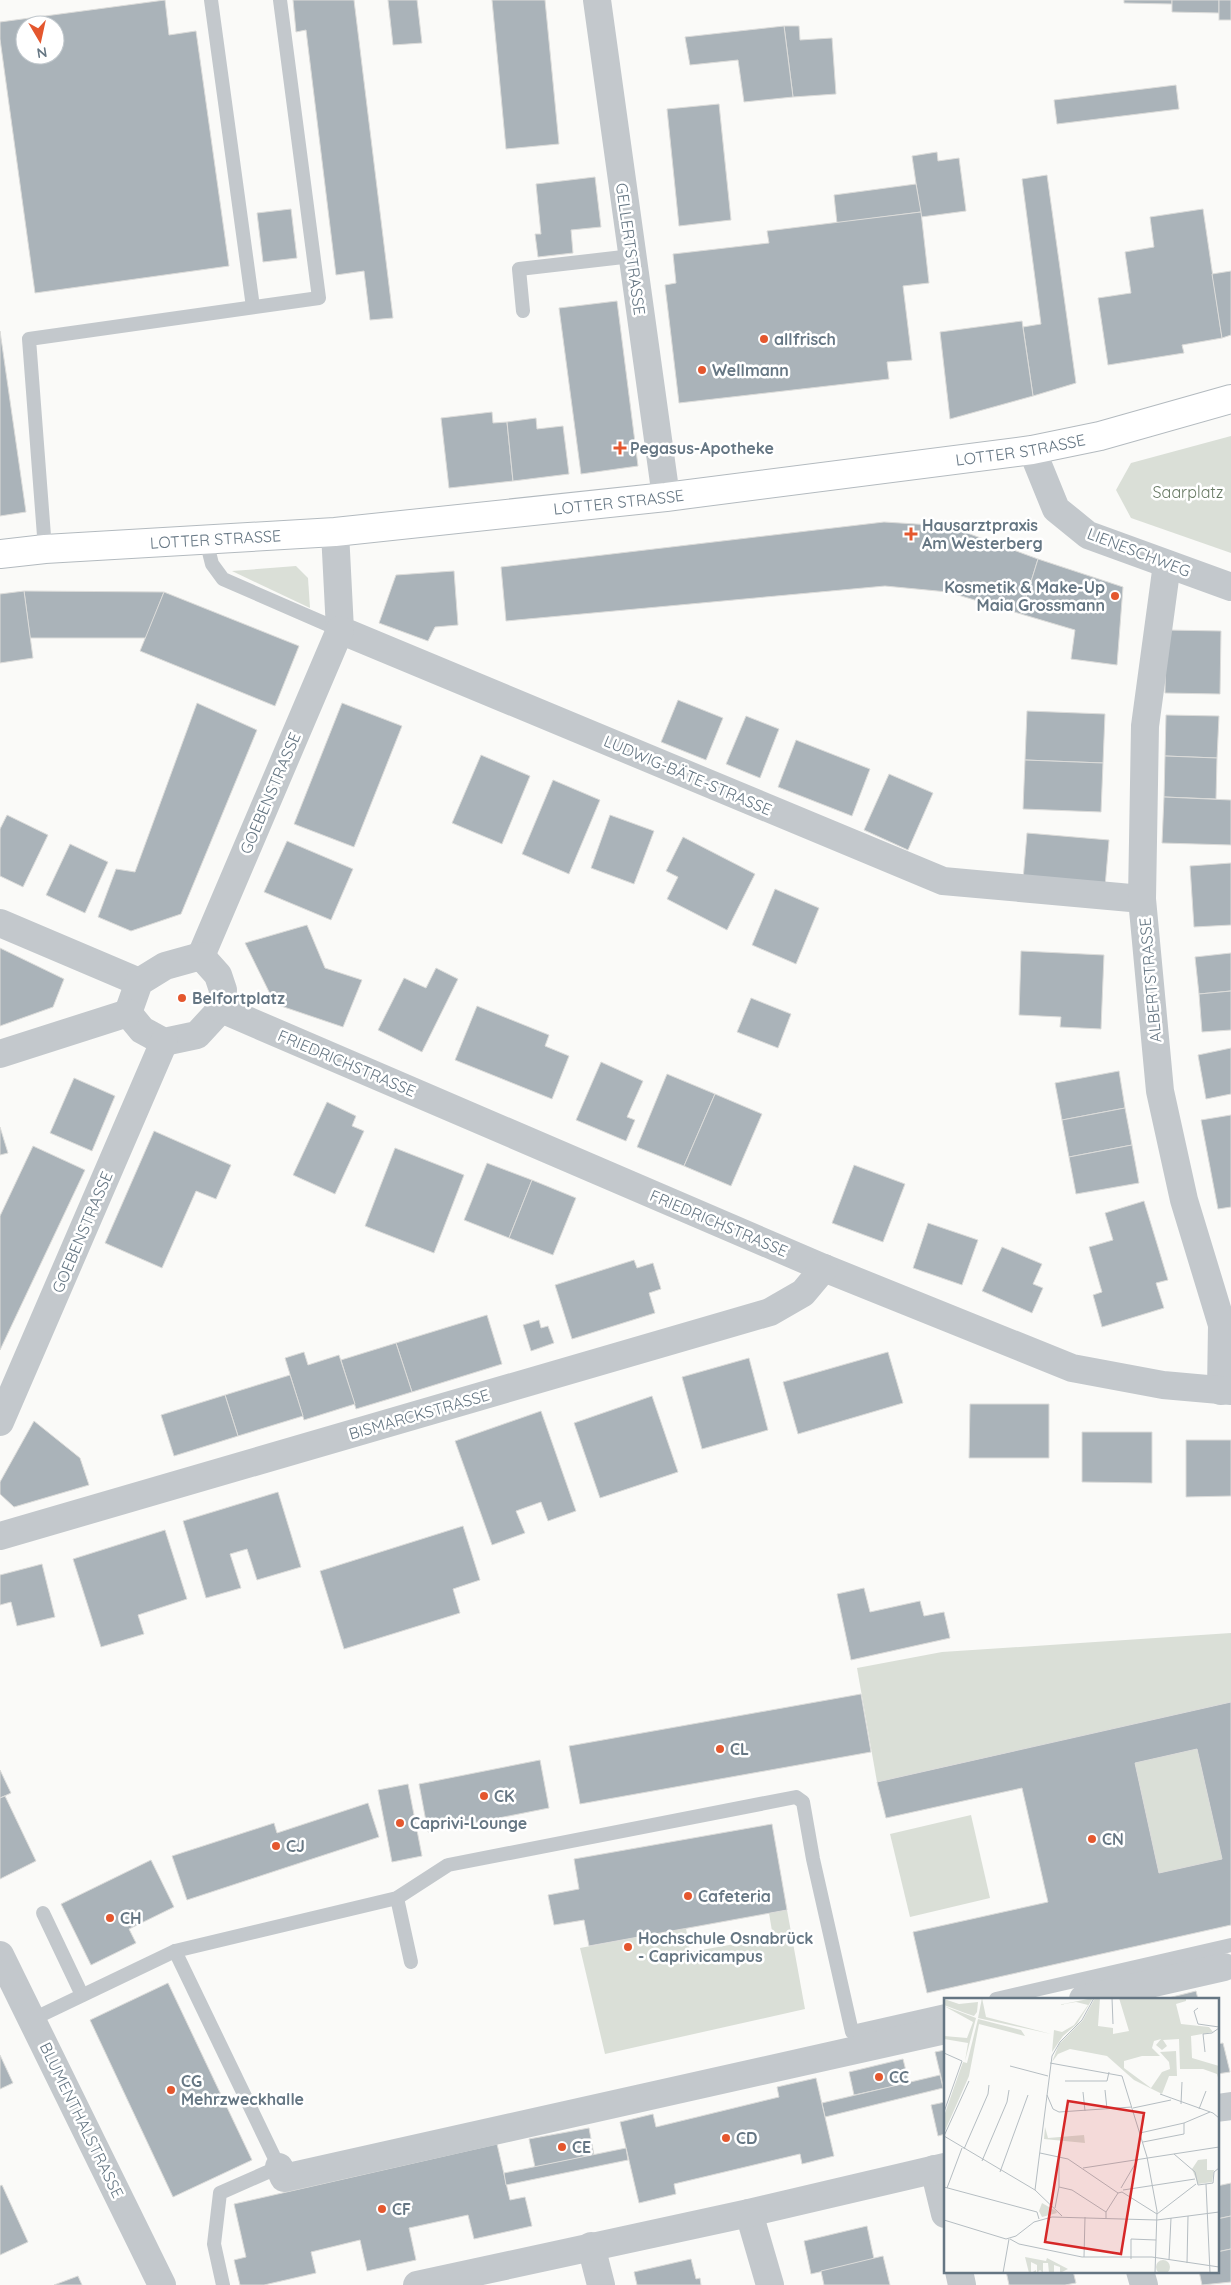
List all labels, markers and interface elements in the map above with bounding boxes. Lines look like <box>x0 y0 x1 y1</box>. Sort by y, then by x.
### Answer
north arrow <box>15 15 65 65</box>
text: N <box>36 43 49 63</box>
street label: GELLERTSTRASSE <box>612 182 650 316</box>
place label: allfrisch <box>774 329 836 349</box>
marker: allfrisch <box>758 333 770 345</box>
place label: Wellmann <box>712 360 789 380</box>
marker: Wellmann <box>696 364 708 376</box>
street label: LOTTER STRASSE <box>954 429 1087 470</box>
place label: Pegasus-Apotheke <box>630 438 774 458</box>
marker: Pegasus-Apotheke <box>614 442 626 454</box>
park label: Saarplatz <box>1153 482 1223 502</box>
street label: LOTTER STRASSE <box>552 485 685 519</box>
place label: Hausarztpraxis Am Westerberg <box>922 515 1043 553</box>
street label: LIENESCHWEG <box>1085 523 1193 581</box>
street label: LOTTER STRASSE <box>149 525 281 553</box>
marker: Hausarztpraxis Am Westerberg <box>904 527 918 541</box>
place label: Kosmetik & Make-Up Maia Grossmann <box>944 577 1105 615</box>
marker: Kosmetik & Make-Up Maia Grossmann <box>1109 590 1121 602</box>
street label: GOEBENSTRASSE <box>235 729 305 857</box>
street label: LUDWIG-BÄTE-STRASSE <box>601 731 775 819</box>
street label: ALBERTSTRASSE <box>1135 917 1165 1043</box>
place label: Belfortplatz <box>192 988 285 1008</box>
marker: Belfortplatz <box>176 992 188 1004</box>
street label: FRIEDRICHSTRASSE <box>275 1025 419 1101</box>
street label: GOEBENSTRASSE <box>47 1168 117 1296</box>
street label: FRIEDRICHSTRASSE <box>647 1185 791 1261</box>
street label: BISMARCKSTRASSE <box>346 1384 492 1444</box>
place label: CL <box>730 1739 749 1759</box>
marker: CL <box>714 1743 726 1755</box>
place label: CK <box>494 1786 515 1806</box>
marker: CK <box>478 1790 490 1802</box>
place label: Caprivi-Lounge <box>410 1813 527 1833</box>
marker: Caprivi-Lounge <box>394 1817 406 1829</box>
place label: CN <box>1102 1829 1124 1849</box>
marker: CN <box>1086 1833 1098 1845</box>
place label: CJ <box>286 1836 305 1856</box>
marker: CJ <box>270 1840 282 1852</box>
place label: Cafeteria <box>698 1886 771 1906</box>
marker: Cafeteria <box>682 1890 694 1902</box>
place label: CH <box>120 1908 142 1928</box>
marker: CH <box>104 1912 116 1924</box>
place label: Hochschule Osnabrück - Caprivicampus <box>638 1928 813 1966</box>
marker: Hochschule Osnabrück - Caprivicampus <box>622 1941 634 1953</box>
inset map <box>944 1998 1218 2272</box>
street label: BLUMENTHALSTRASSE <box>36 2039 128 2201</box>
place label: CC <box>889 2067 909 2087</box>
place label: CG Mehrzweckhalle <box>181 2071 304 2109</box>
marker: CC <box>873 2071 885 2083</box>
marker: CG Mehrzweckhalle <box>165 2084 177 2096</box>
place label: CD <box>736 2128 757 2148</box>
marker: CD <box>720 2132 732 2144</box>
place label: CE <box>572 2137 591 2157</box>
marker: CE <box>556 2141 568 2153</box>
place label: CF <box>392 2199 411 2219</box>
marker: CF <box>376 2203 388 2215</box>

